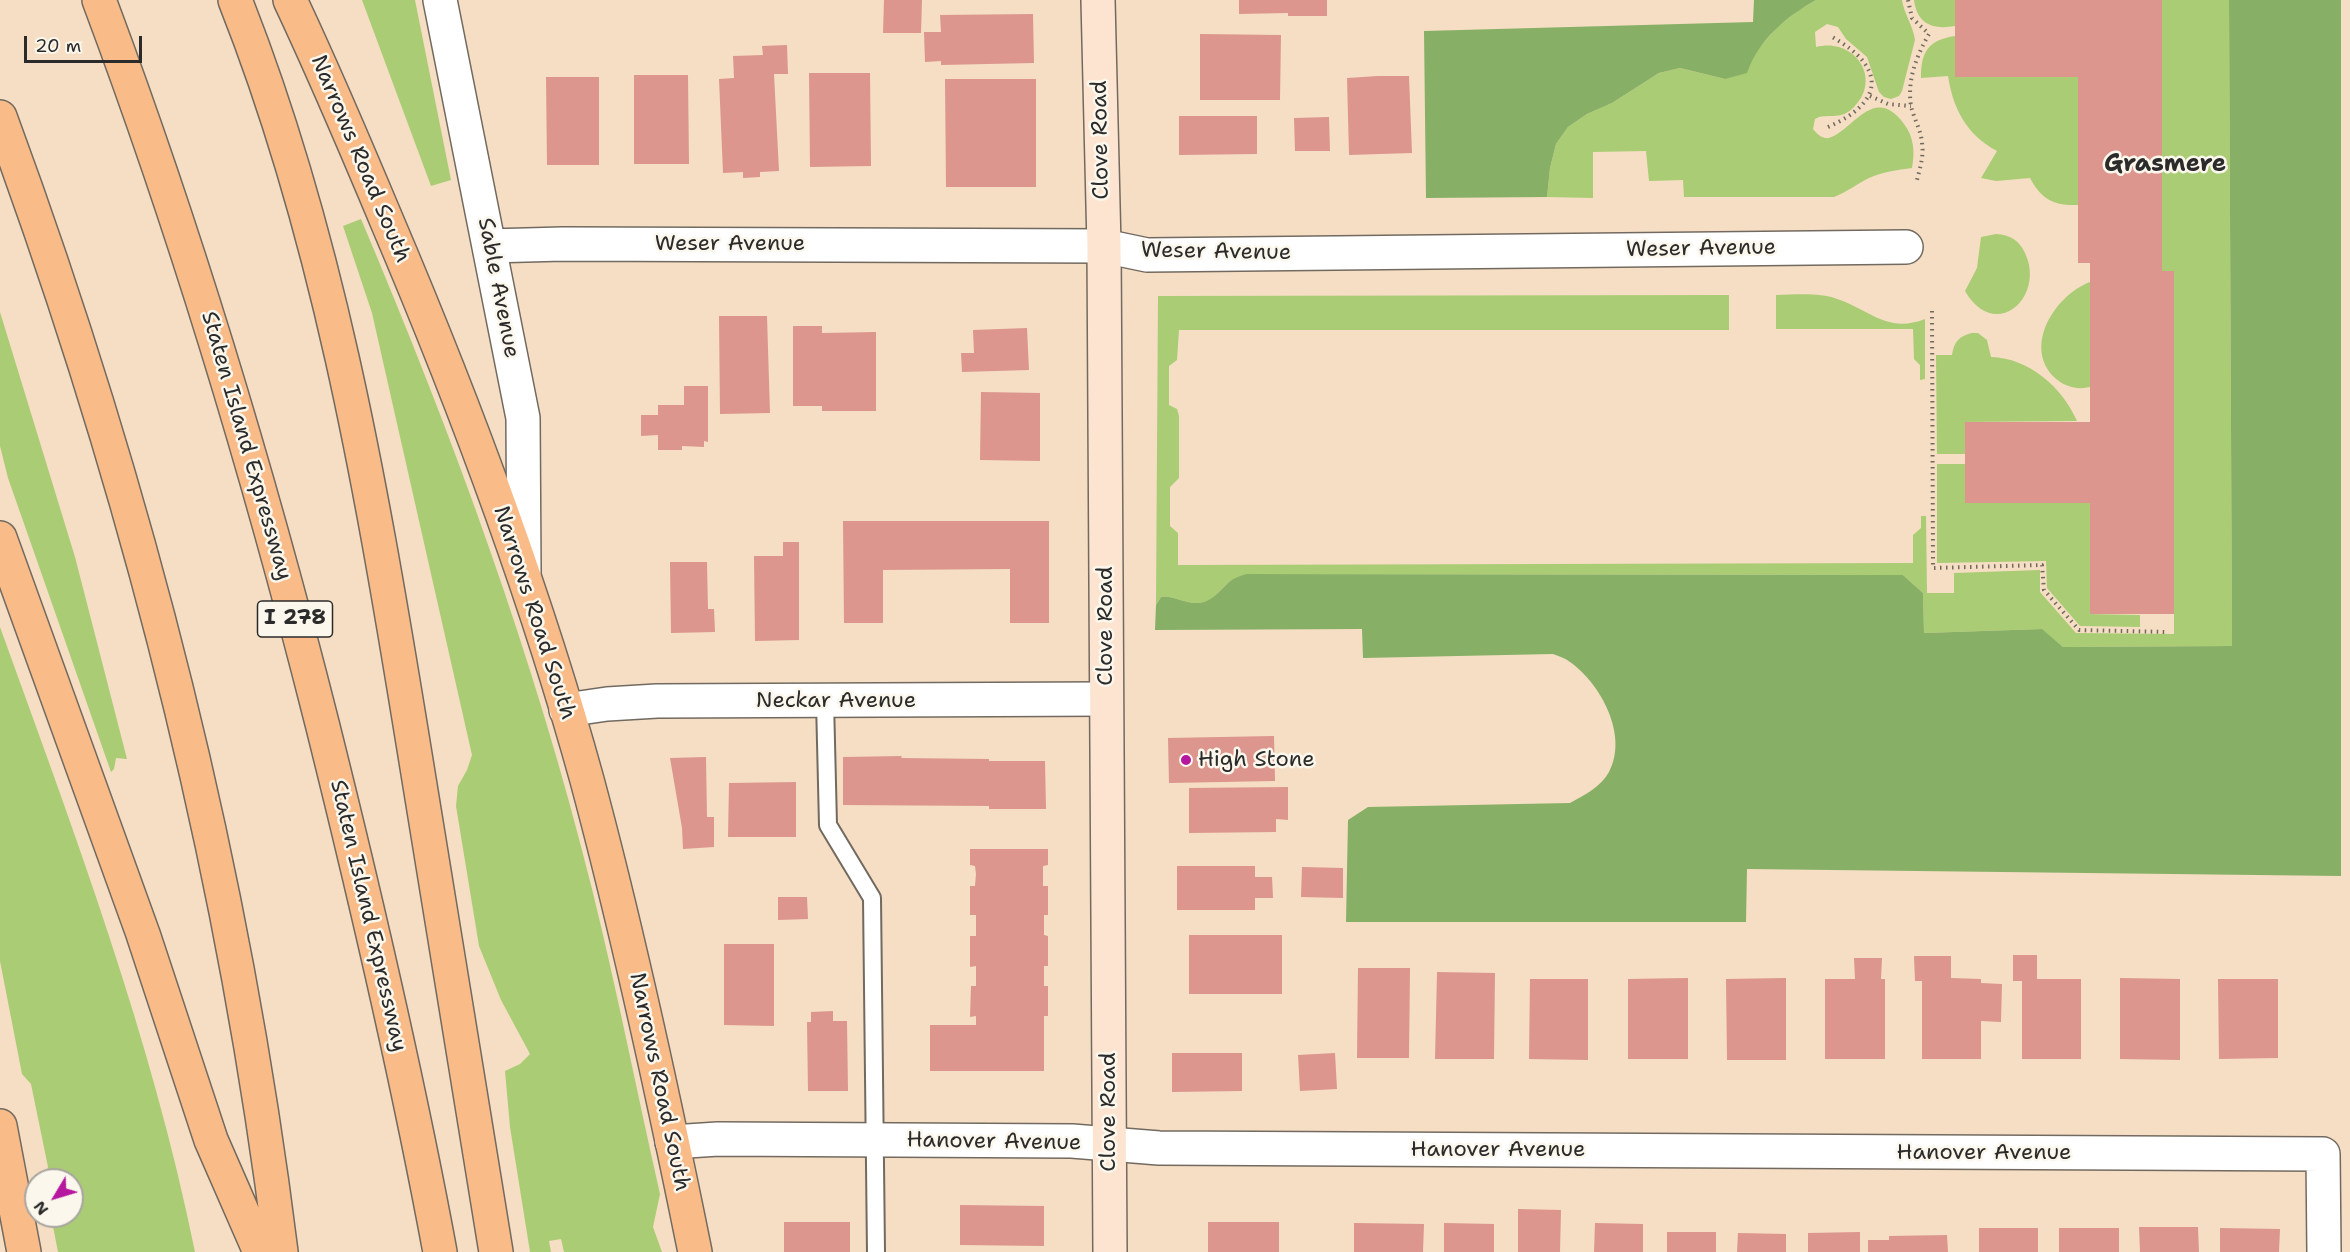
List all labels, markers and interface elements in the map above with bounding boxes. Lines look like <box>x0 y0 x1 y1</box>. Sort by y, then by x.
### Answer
scale bar <box>27 24 146 62</box>
text: 20 m <box>35 34 81 58</box>
street label: Narrows Road South <box>304 51 416 267</box>
street label: Clove Road <box>1087 80 1115 200</box>
district label: Grasmere <box>2104 151 2226 179</box>
street label: Sable Avenue <box>471 216 525 360</box>
street label: Weser Avenue <box>655 231 805 257</box>
street label: Weser Avenue <box>1626 234 1776 264</box>
street label: Weser Avenue <box>1141 237 1291 267</box>
street label: Staten Island Expressway <box>195 309 297 583</box>
street label: Narrows Road South <box>487 503 581 723</box>
street label: Clove Road <box>1093 566 1119 686</box>
road number: I 278 <box>258 601 332 637</box>
street label: Neckar Avenue <box>756 688 916 714</box>
place label: High Stone <box>1198 747 1315 773</box>
marker: High Stone <box>1179 753 1193 767</box>
street label: Staten Island Expressway <box>324 777 412 1055</box>
street label: Narrows Road South <box>623 970 695 1194</box>
street label: Clove Road <box>1096 1052 1122 1172</box>
street label: Hanover Avenue <box>906 1127 1082 1157</box>
street label: Hanover Avenue <box>1411 1137 1585 1163</box>
street label: Hanover Avenue <box>1897 1140 2071 1166</box>
north arrow <box>24 1168 84 1228</box>
text: N <box>29 1197 53 1220</box>

